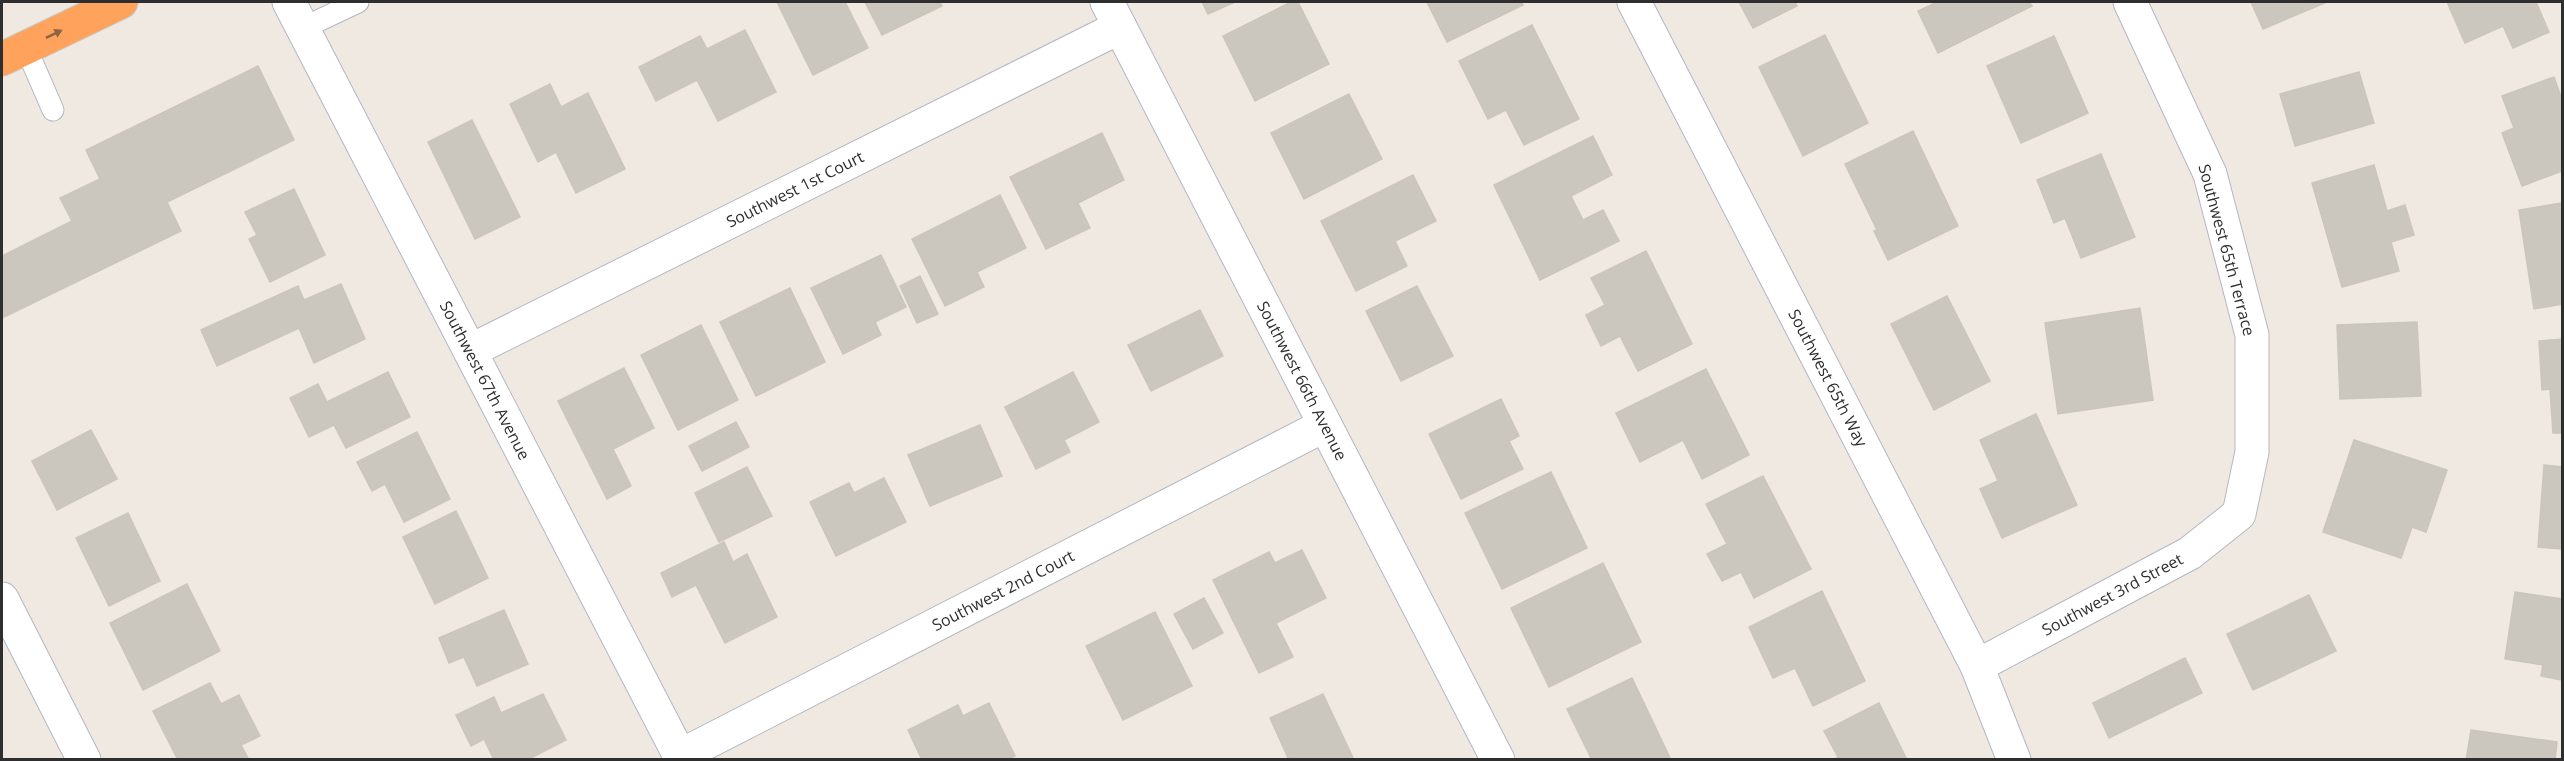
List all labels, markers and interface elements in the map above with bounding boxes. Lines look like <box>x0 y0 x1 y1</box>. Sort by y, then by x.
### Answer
one-way arrow <box>46 29 63 38</box>
street label: Southwest 1st Court <box>722 145 868 233</box>
street label: Southwest 65th Terrace <box>2193 162 2261 338</box>
street label: Southwest 67th Avenue <box>435 297 535 464</box>
street label: Southwest 66th Avenue <box>1252 297 1352 464</box>
street label: Southwest 65th Way <box>1783 305 1873 451</box>
street label: Southwest 2nd Court <box>928 544 1078 636</box>
street label: Southwest 3rd Street <box>2038 548 2187 641</box>

